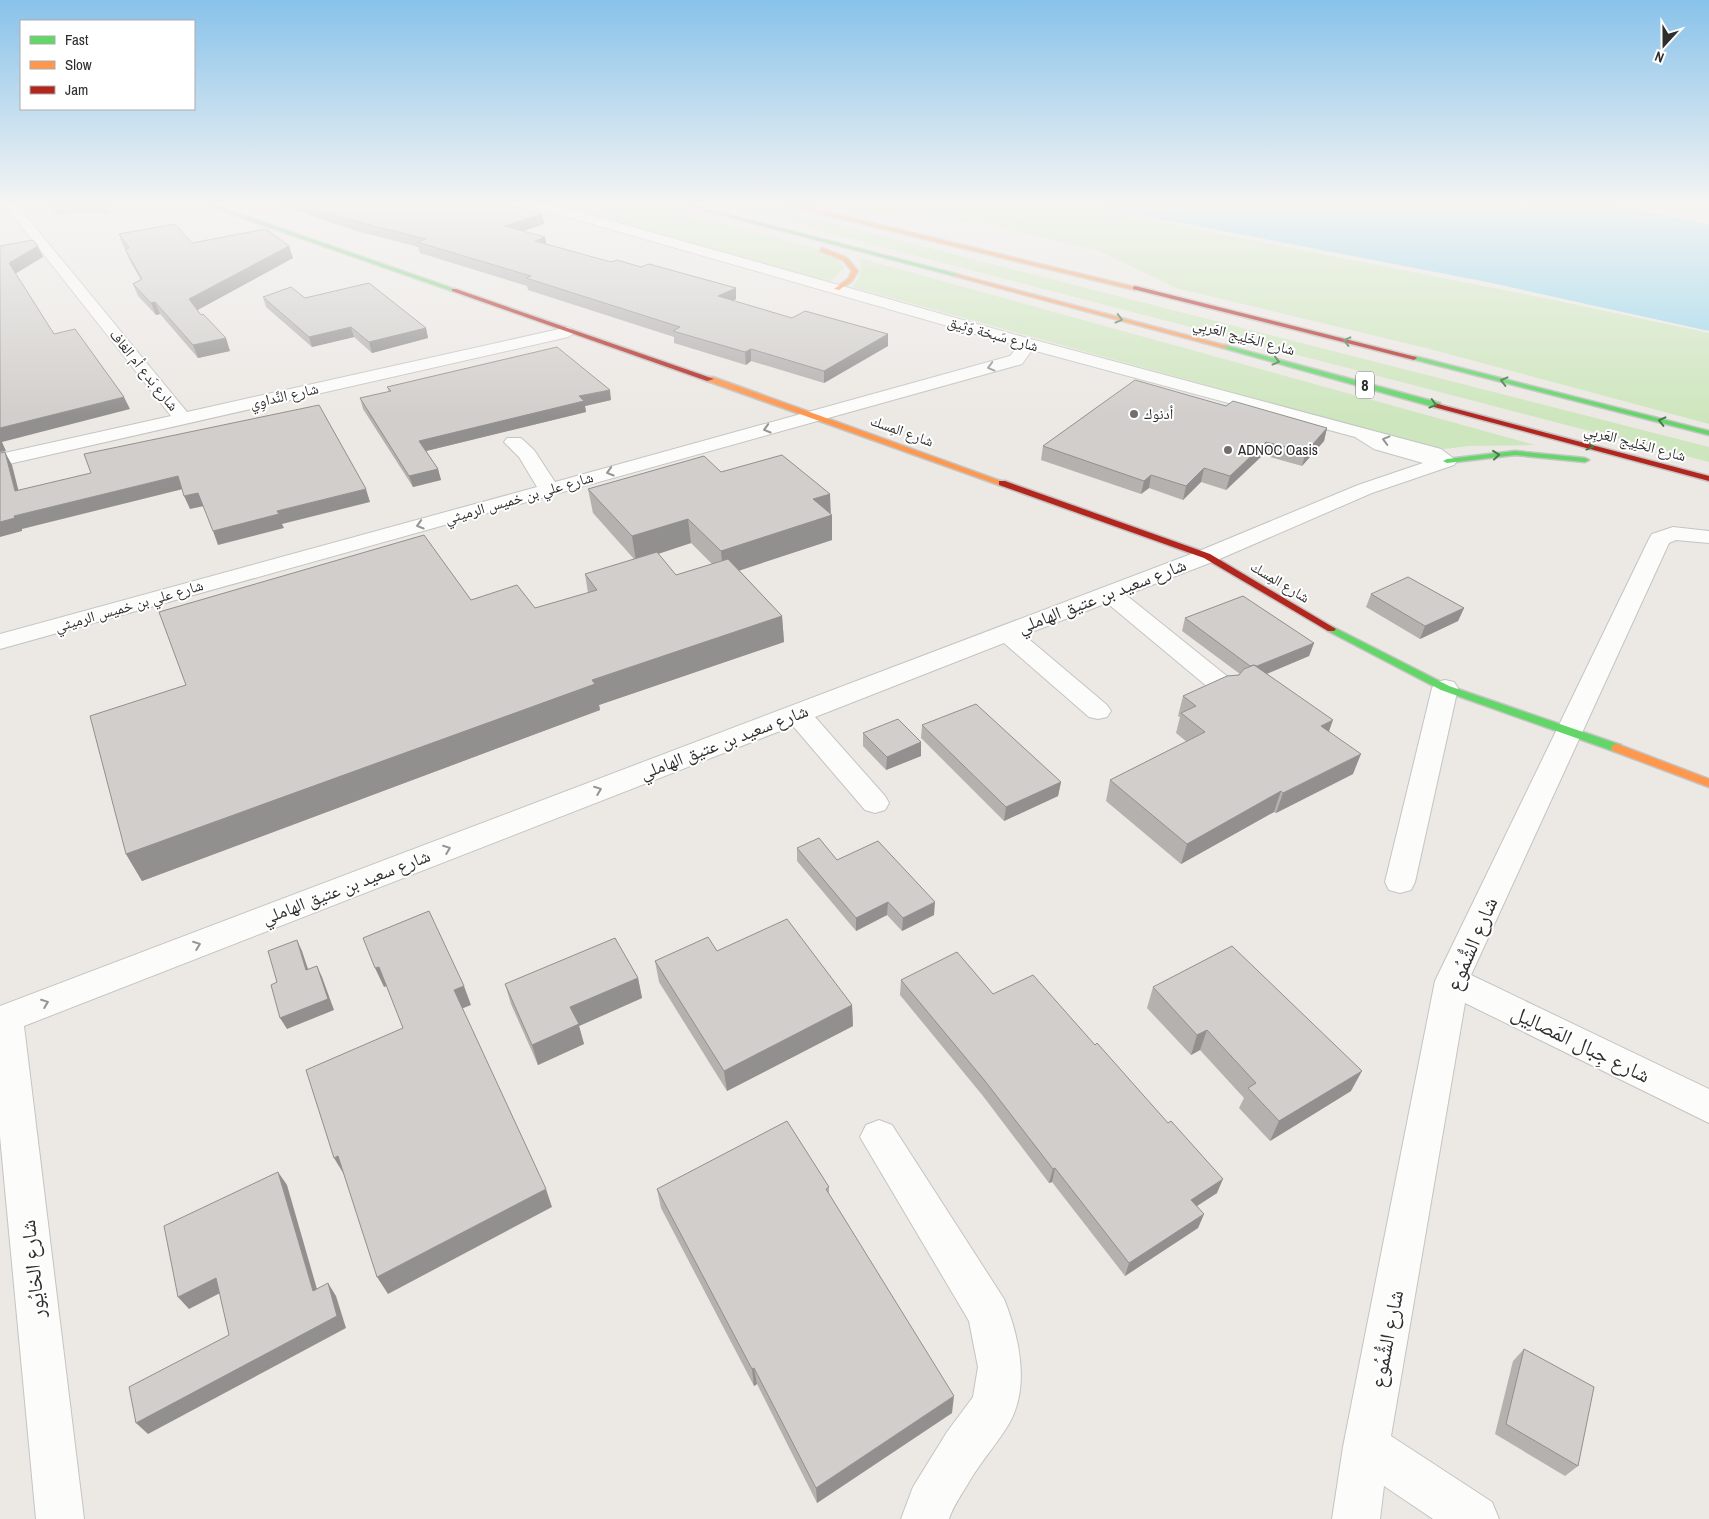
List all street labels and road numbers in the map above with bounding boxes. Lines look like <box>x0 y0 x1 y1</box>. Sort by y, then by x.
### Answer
street label: شارع سَبخة وَثِيق <box>945 311 1041 357</box>
street label: شارع الخَلِيج العَربِي <box>1190 313 1297 362</box>
street label: شارع بَدع أم الغاف <box>105 324 184 415</box>
road number: 8 <box>1356 372 1374 398</box>
street label: شارع النَّداوِي <box>247 377 321 415</box>
street label: شارع المِسك <box>868 409 937 452</box>
street label: شارع الخَلِيج العَربِي <box>1581 419 1688 468</box>
street label: شارع علي بن خميس الرميثي <box>442 466 596 531</box>
street label: شارع سعيد بن عتيق الهاملي <box>1014 552 1191 642</box>
street label: شارع المِسك <box>1247 556 1314 608</box>
street label: شارع علي بن خميس الرميثي <box>52 574 206 639</box>
street label: شارع سعيد بن عتيق الهاملي <box>636 698 813 788</box>
street label: شارع سعيد بن عتيق الهاملي <box>258 843 435 933</box>
street label: شارع الشُّمُوع <box>1439 892 1504 995</box>
street label: شارع جِبال المَصالِيل <box>1507 997 1655 1090</box>
street label: شارع الخايُور <box>13 1219 52 1321</box>
street label: شارع الشُّمُوع <box>1363 1287 1410 1390</box>

